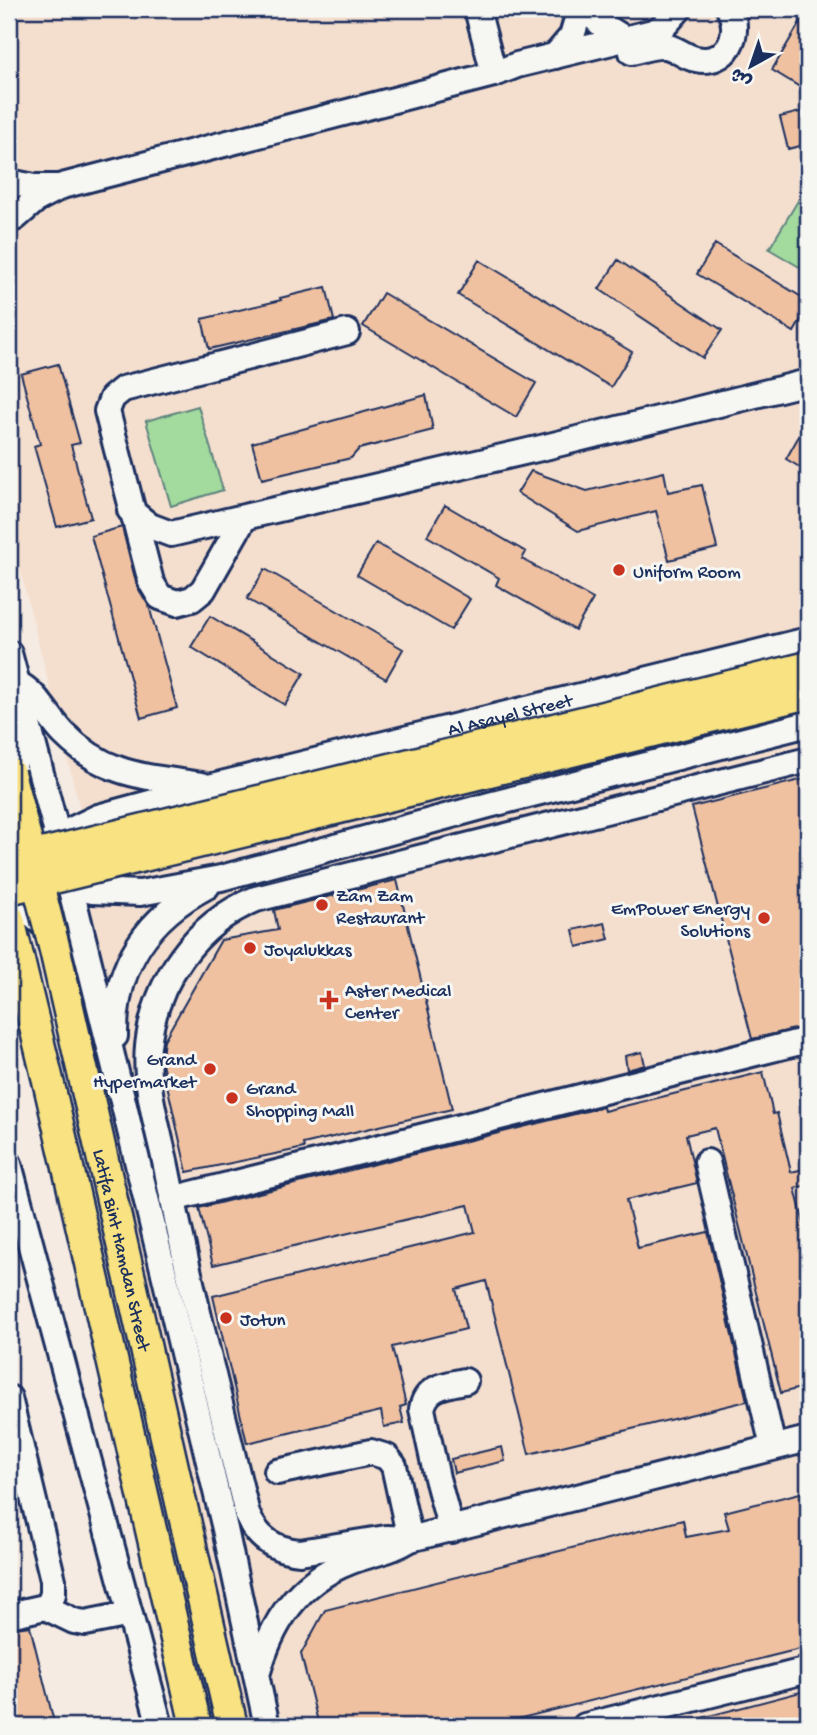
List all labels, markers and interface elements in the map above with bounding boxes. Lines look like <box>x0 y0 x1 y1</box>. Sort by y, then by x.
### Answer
north arrow <box>716 32 786 102</box>
text: ش <box>727 61 758 92</box>
marker: Uniform Room <box>611 562 627 578</box>
place label: Uniform Room <box>633 562 741 585</box>
street label: Al Asayel Street <box>446 690 577 743</box>
place label: Zam Zam Restaurant <box>336 886 426 931</box>
marker: Zam Zam Restaurant <box>314 897 330 913</box>
place label: EmPower Energy Solutions <box>611 899 751 944</box>
marker: EmPower Energy Solutions <box>756 910 772 926</box>
marker: Joyalukkas <box>242 940 258 956</box>
place label: Joyalukkas <box>264 940 352 963</box>
place label: Aster Medical Center <box>345 981 451 1026</box>
marker: Aster Medical Center <box>319 990 339 1010</box>
place label: Grand Hypermarket <box>93 1050 198 1095</box>
marker: Grand Hypermarket <box>202 1061 218 1077</box>
place label: Grand Shopping Mall <box>246 1079 354 1124</box>
marker: Grand Shopping Mall <box>224 1090 240 1106</box>
street label: Latifa Bint Hamdan Street <box>86 1147 155 1356</box>
marker: Jotun <box>218 1310 234 1326</box>
place label: Jotun <box>240 1310 286 1333</box>

